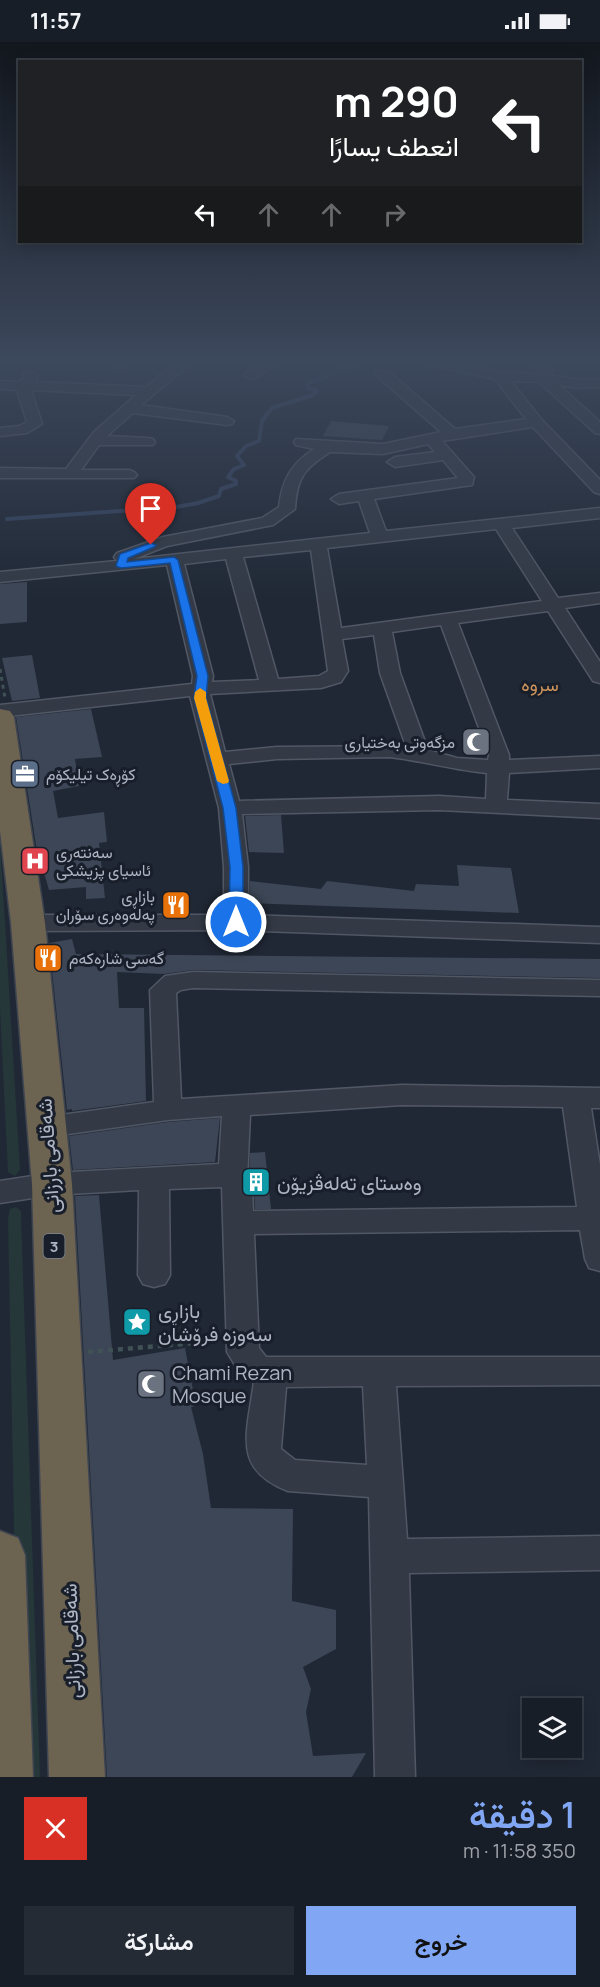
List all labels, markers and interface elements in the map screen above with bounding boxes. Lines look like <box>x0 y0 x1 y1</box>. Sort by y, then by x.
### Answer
text: 11:57 <box>30 6 81 36</box>
text: 290 m <box>334 72 459 130</box>
icon: left <box>480 84 558 162</box>
text: انعطف يسارًا <box>329 127 459 164</box>
icon: left <box>189 198 222 231</box>
icon: ahead <box>252 198 285 231</box>
icon: ahead <box>315 198 348 231</box>
icon: right <box>378 198 411 231</box>
pin <box>125 483 176 545</box>
icon: arrive <box>134 492 167 525</box>
district label: سروە <box>521 672 559 696</box>
mosque icon: مزگەوتی بەختیاری <box>460 726 492 758</box>
place label: مزگەوتی بەختیاری <box>345 731 455 753</box>
office icon: کۆڕەک تیلیکۆم <box>9 758 41 790</box>
place label: کۆڕەک تیلیکۆم <box>46 763 136 787</box>
place label: سەنتەری ئاسیای پزیشکی <box>56 841 151 882</box>
hospital icon: سەنتەری ئاسیای پزیشکی <box>19 845 51 877</box>
place label: بازاڕی پەلەوەری سۆران <box>56 885 155 926</box>
restaurant icon: بازاڕی پەلەوەری سۆران <box>160 889 192 921</box>
position arrow <box>204 890 268 954</box>
restaurant icon: گەسی شارەکەم <box>32 942 64 974</box>
place label: گەسی شارەکەم <box>69 947 164 969</box>
street label: شەقامی بارزانی <box>31 1098 65 1214</box>
building icon: وەستای تەلەڤزیۆن <box>240 1166 272 1198</box>
place label: وەستای تەلەڤزیۆن <box>277 1169 422 1196</box>
road number: 3 <box>44 1234 64 1258</box>
place label: بازاڕی سەوزە فرۆشان <box>158 1297 272 1347</box>
place icon: بازاڕی سەوزە فرۆشان <box>121 1306 153 1338</box>
place label: Chami Rezan Mosque <box>172 1359 292 1409</box>
mosque icon: Chami Rezan Mosque <box>135 1368 167 1400</box>
street label: شەقامی بارزانی <box>56 1583 86 1699</box>
map controls <box>522 1698 582 1758</box>
button: layers <box>522 1698 582 1758</box>
text: 1 دقيقة <box>469 1790 576 1839</box>
button: close <box>24 1797 87 1860</box>
text: 350 m · 11:58 <box>463 1837 576 1864</box>
button: مشاركة <box>24 1906 294 1975</box>
button: خروج <box>306 1906 576 1975</box>

